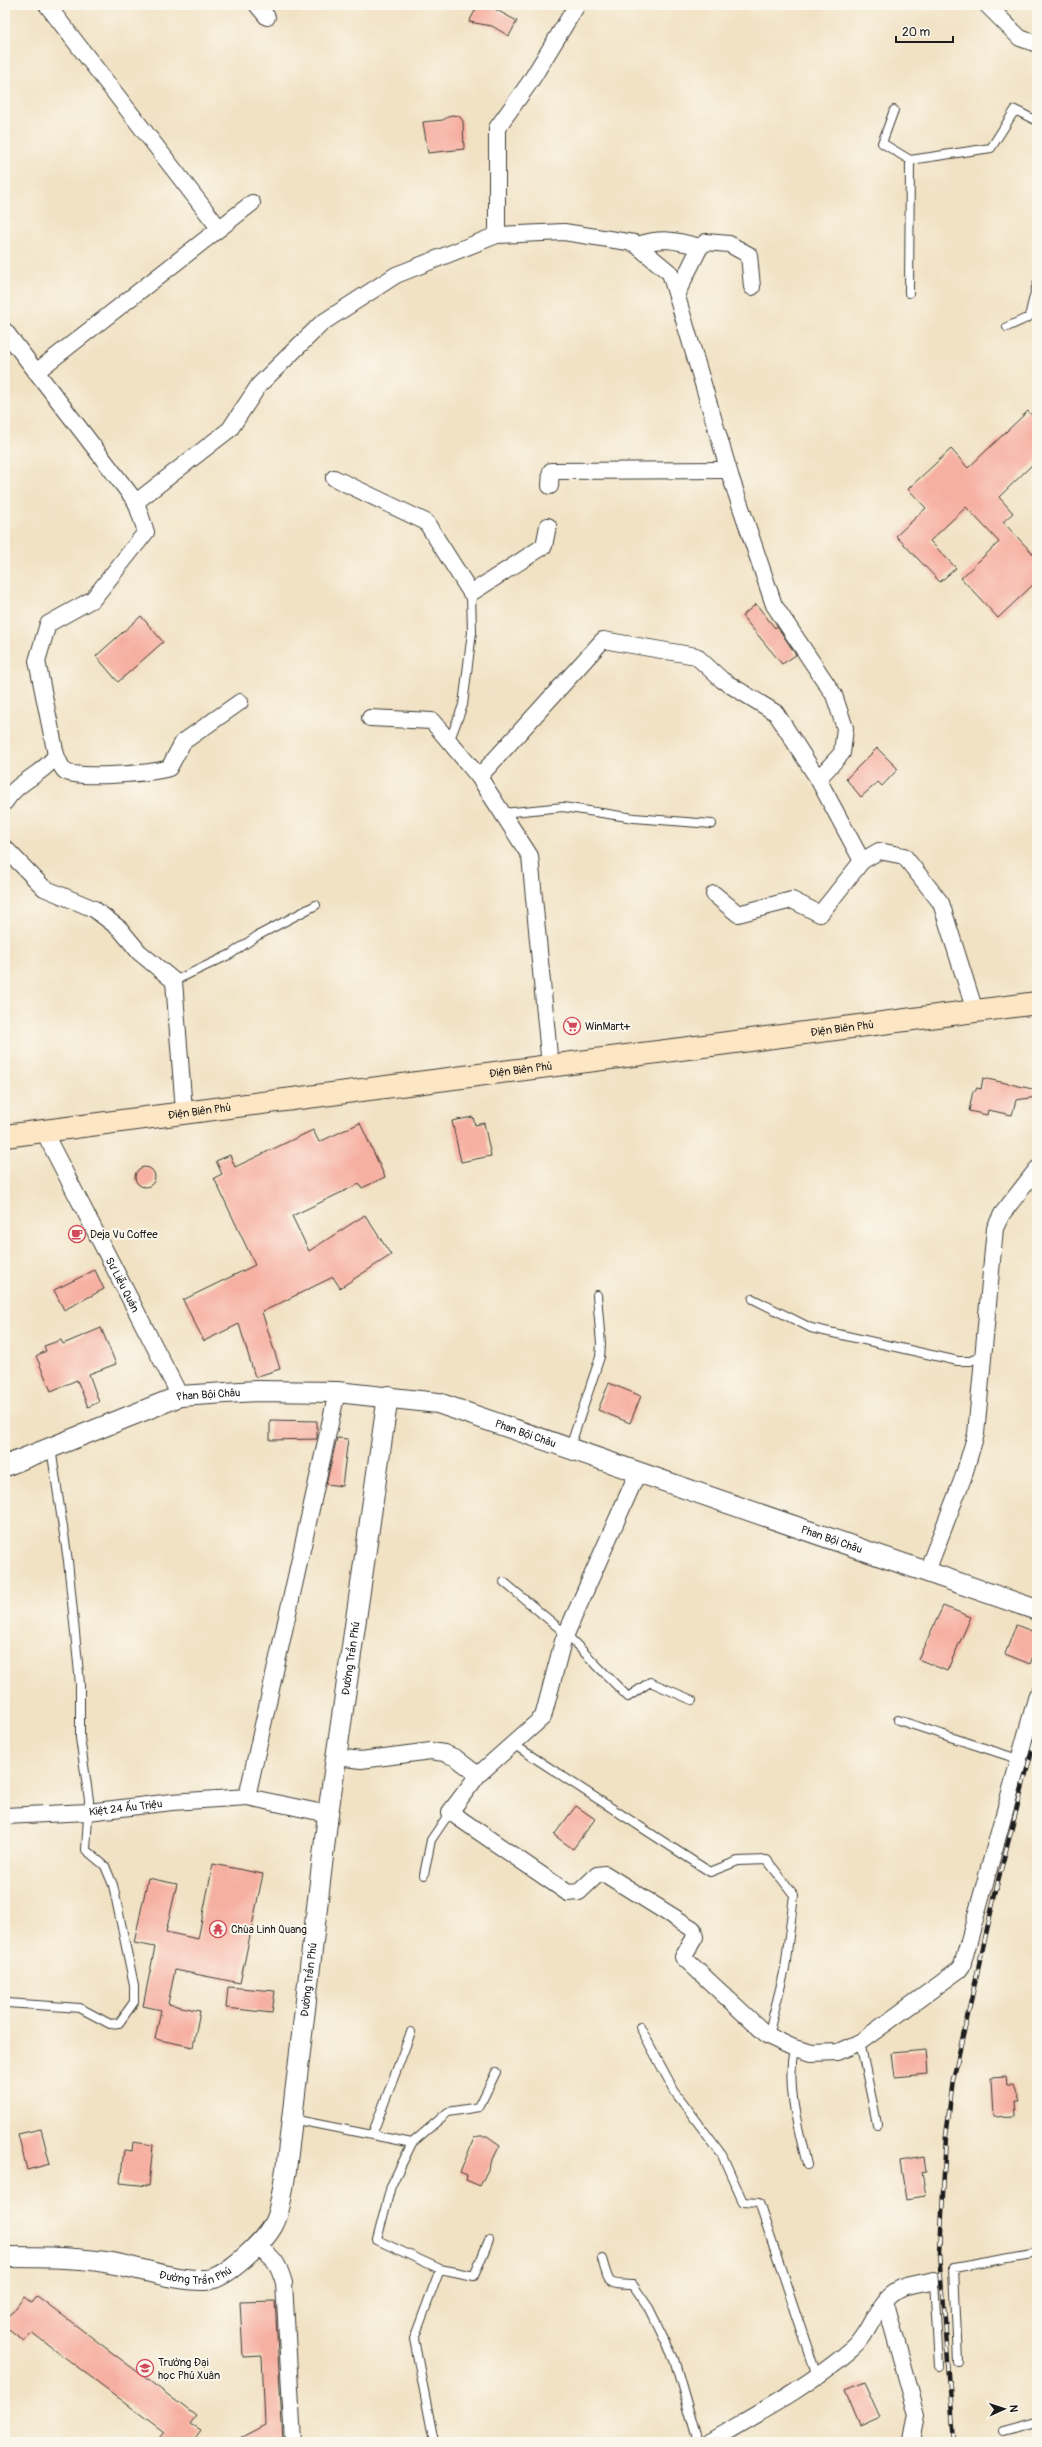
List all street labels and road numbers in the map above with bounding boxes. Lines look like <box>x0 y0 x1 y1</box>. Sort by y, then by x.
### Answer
street label: Điện Biên Phủ <box>810 1018 874 1039</box>
street label: Điện Biên Phủ <box>488 1060 553 1081</box>
street label: Điện Biên Phủ <box>167 1101 232 1122</box>
street label: Sư Liễu Quán <box>103 1255 142 1315</box>
street label: Phan Bội Châu <box>175 1386 241 1404</box>
street label: Phan Bội Châu <box>493 1417 558 1450</box>
street label: Phan Bội Châu <box>799 1523 864 1556</box>
street label: Đường Trần Phú <box>339 1621 363 1696</box>
street label: Kiệt 24 Ấu Triệu <box>88 1797 163 1819</box>
street label: Đường Trần Phú <box>298 1942 320 2017</box>
street label: Đường Trần Phú <box>158 2264 234 2287</box>

